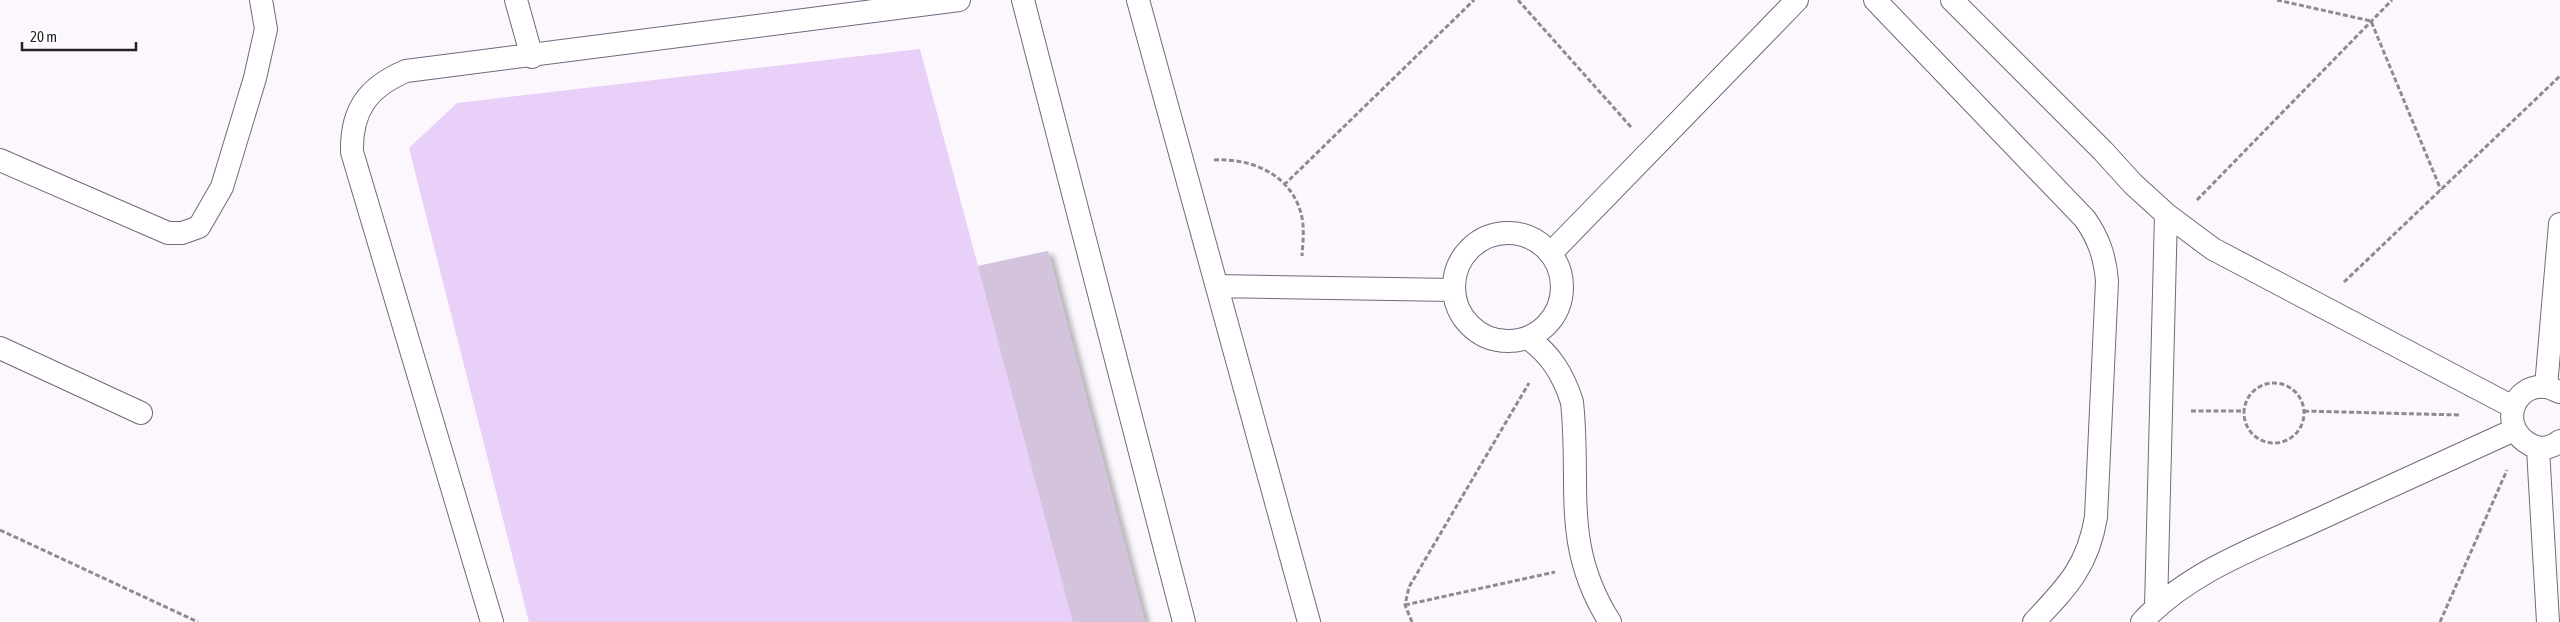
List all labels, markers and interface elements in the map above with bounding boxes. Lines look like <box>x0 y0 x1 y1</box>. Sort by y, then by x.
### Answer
scale bar <box>22 20 136 52</box>
text: 20 m <box>30 28 57 45</box>

